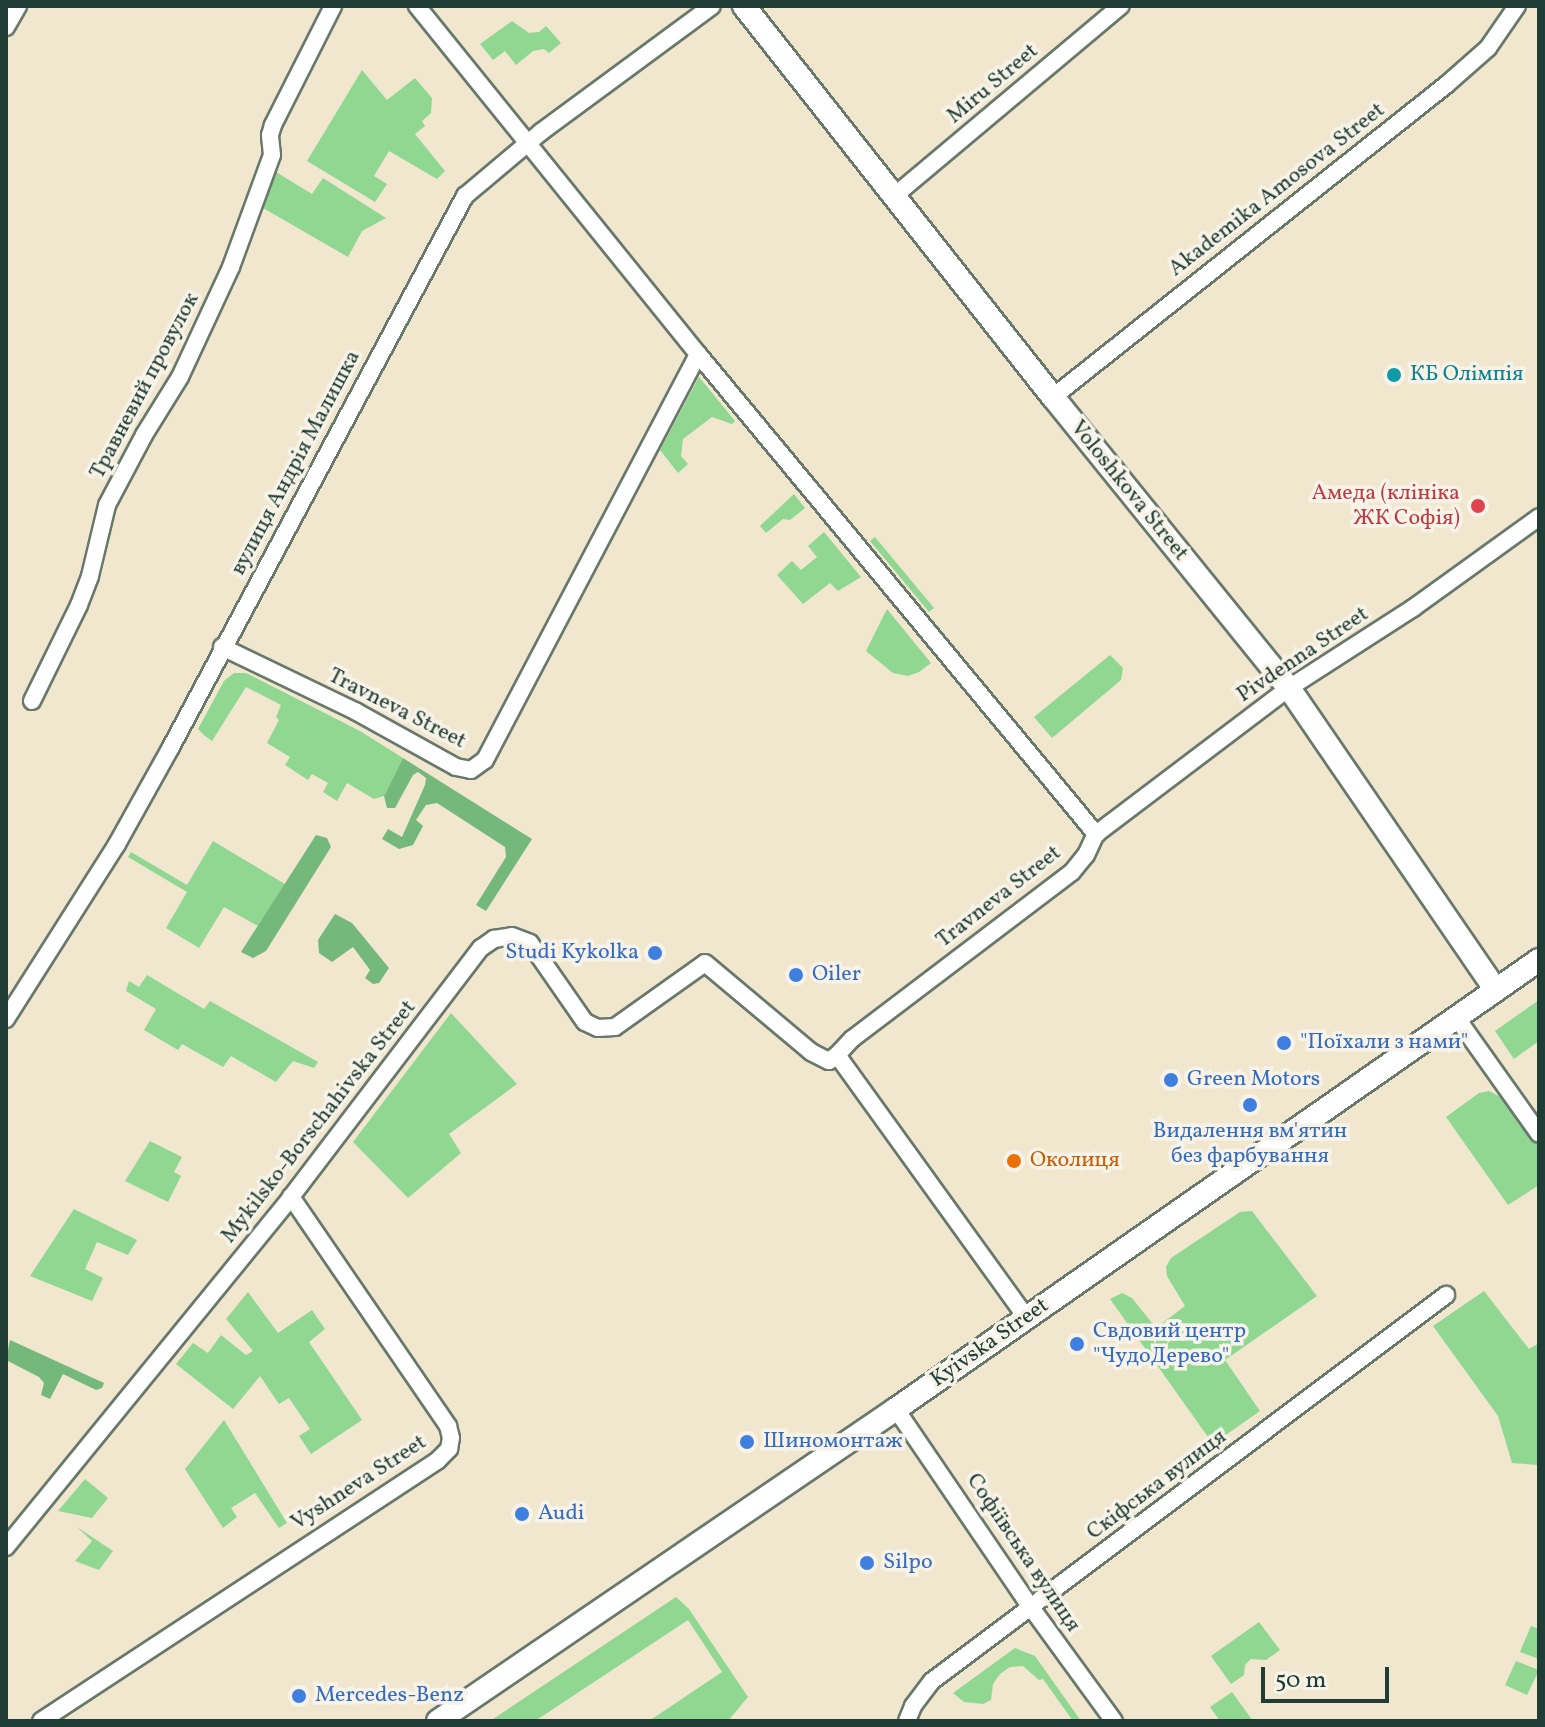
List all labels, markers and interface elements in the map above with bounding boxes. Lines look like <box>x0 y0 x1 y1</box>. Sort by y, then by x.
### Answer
street label: Miru Street <box>942 38 1044 130</box>
street label: Akademika Amosova Street <box>1164 97 1390 283</box>
street label: Травневий провулок <box>85 288 205 484</box>
street label: вулиця Андрія Малишка <box>226 346 366 580</box>
place label: КБ Олімпія <box>1410 362 1524 388</box>
marker: КБ Олімпія <box>1385 366 1403 384</box>
street label: Voloshkova Street <box>1064 415 1194 567</box>
place label: Амеда (клініка ЖК Софія) <box>1312 480 1460 532</box>
marker: Амеда (клініка ЖК Софія) <box>1467 495 1489 517</box>
street label: Pivdenna Street <box>1232 601 1374 709</box>
street label: Travneva Street <box>324 663 470 755</box>
street label: Travneva Street <box>931 840 1067 954</box>
place label: Studi Kykolka <box>505 940 639 966</box>
marker: Studi Kykolka <box>646 944 664 962</box>
place label: Oiler <box>812 962 861 988</box>
marker: Oiler <box>787 966 805 984</box>
street label: Mykilsko-Borschahivska Street <box>216 995 422 1249</box>
place label: "Поїхали з нами" <box>1300 1030 1468 1056</box>
marker: "Поїхали з нами" <box>1275 1034 1293 1052</box>
place label: Green Motors <box>1187 1067 1320 1093</box>
marker: Green Motors <box>1162 1071 1180 1089</box>
marker: Видалення вм'ятин без фарбування <box>1241 1096 1259 1114</box>
place label: Видалення вм'ятин без фарбування <box>1153 1118 1347 1170</box>
place label: Околиця <box>1030 1148 1120 1174</box>
marker: Околиця <box>1005 1152 1023 1170</box>
street label: Kyivska Street <box>926 1293 1054 1393</box>
place label: Свдовий центр "ЧудоДерево" <box>1093 1318 1246 1370</box>
marker: Свдовий центр "ЧудоДерево" <box>1068 1335 1086 1353</box>
street label: Скіфська вулиця <box>1082 1424 1232 1546</box>
street label: Vyshneva Street <box>286 1429 432 1537</box>
place label: Шиномонтаж <box>763 1429 903 1455</box>
marker: Шиномонтаж <box>738 1433 756 1451</box>
street label: Софіївська вулиця <box>960 1469 1086 1637</box>
place label: Audi <box>538 1501 584 1527</box>
marker: Audi <box>513 1505 531 1523</box>
place label: Silpo <box>883 1550 933 1576</box>
marker: Silpo <box>858 1554 876 1572</box>
scale bar <box>1265 1651 1393 1701</box>
text: 50 m <box>1275 1664 1327 1698</box>
place label: Mercedes-Benz <box>315 1683 464 1709</box>
marker: Mercedes-Benz <box>290 1687 308 1705</box>

